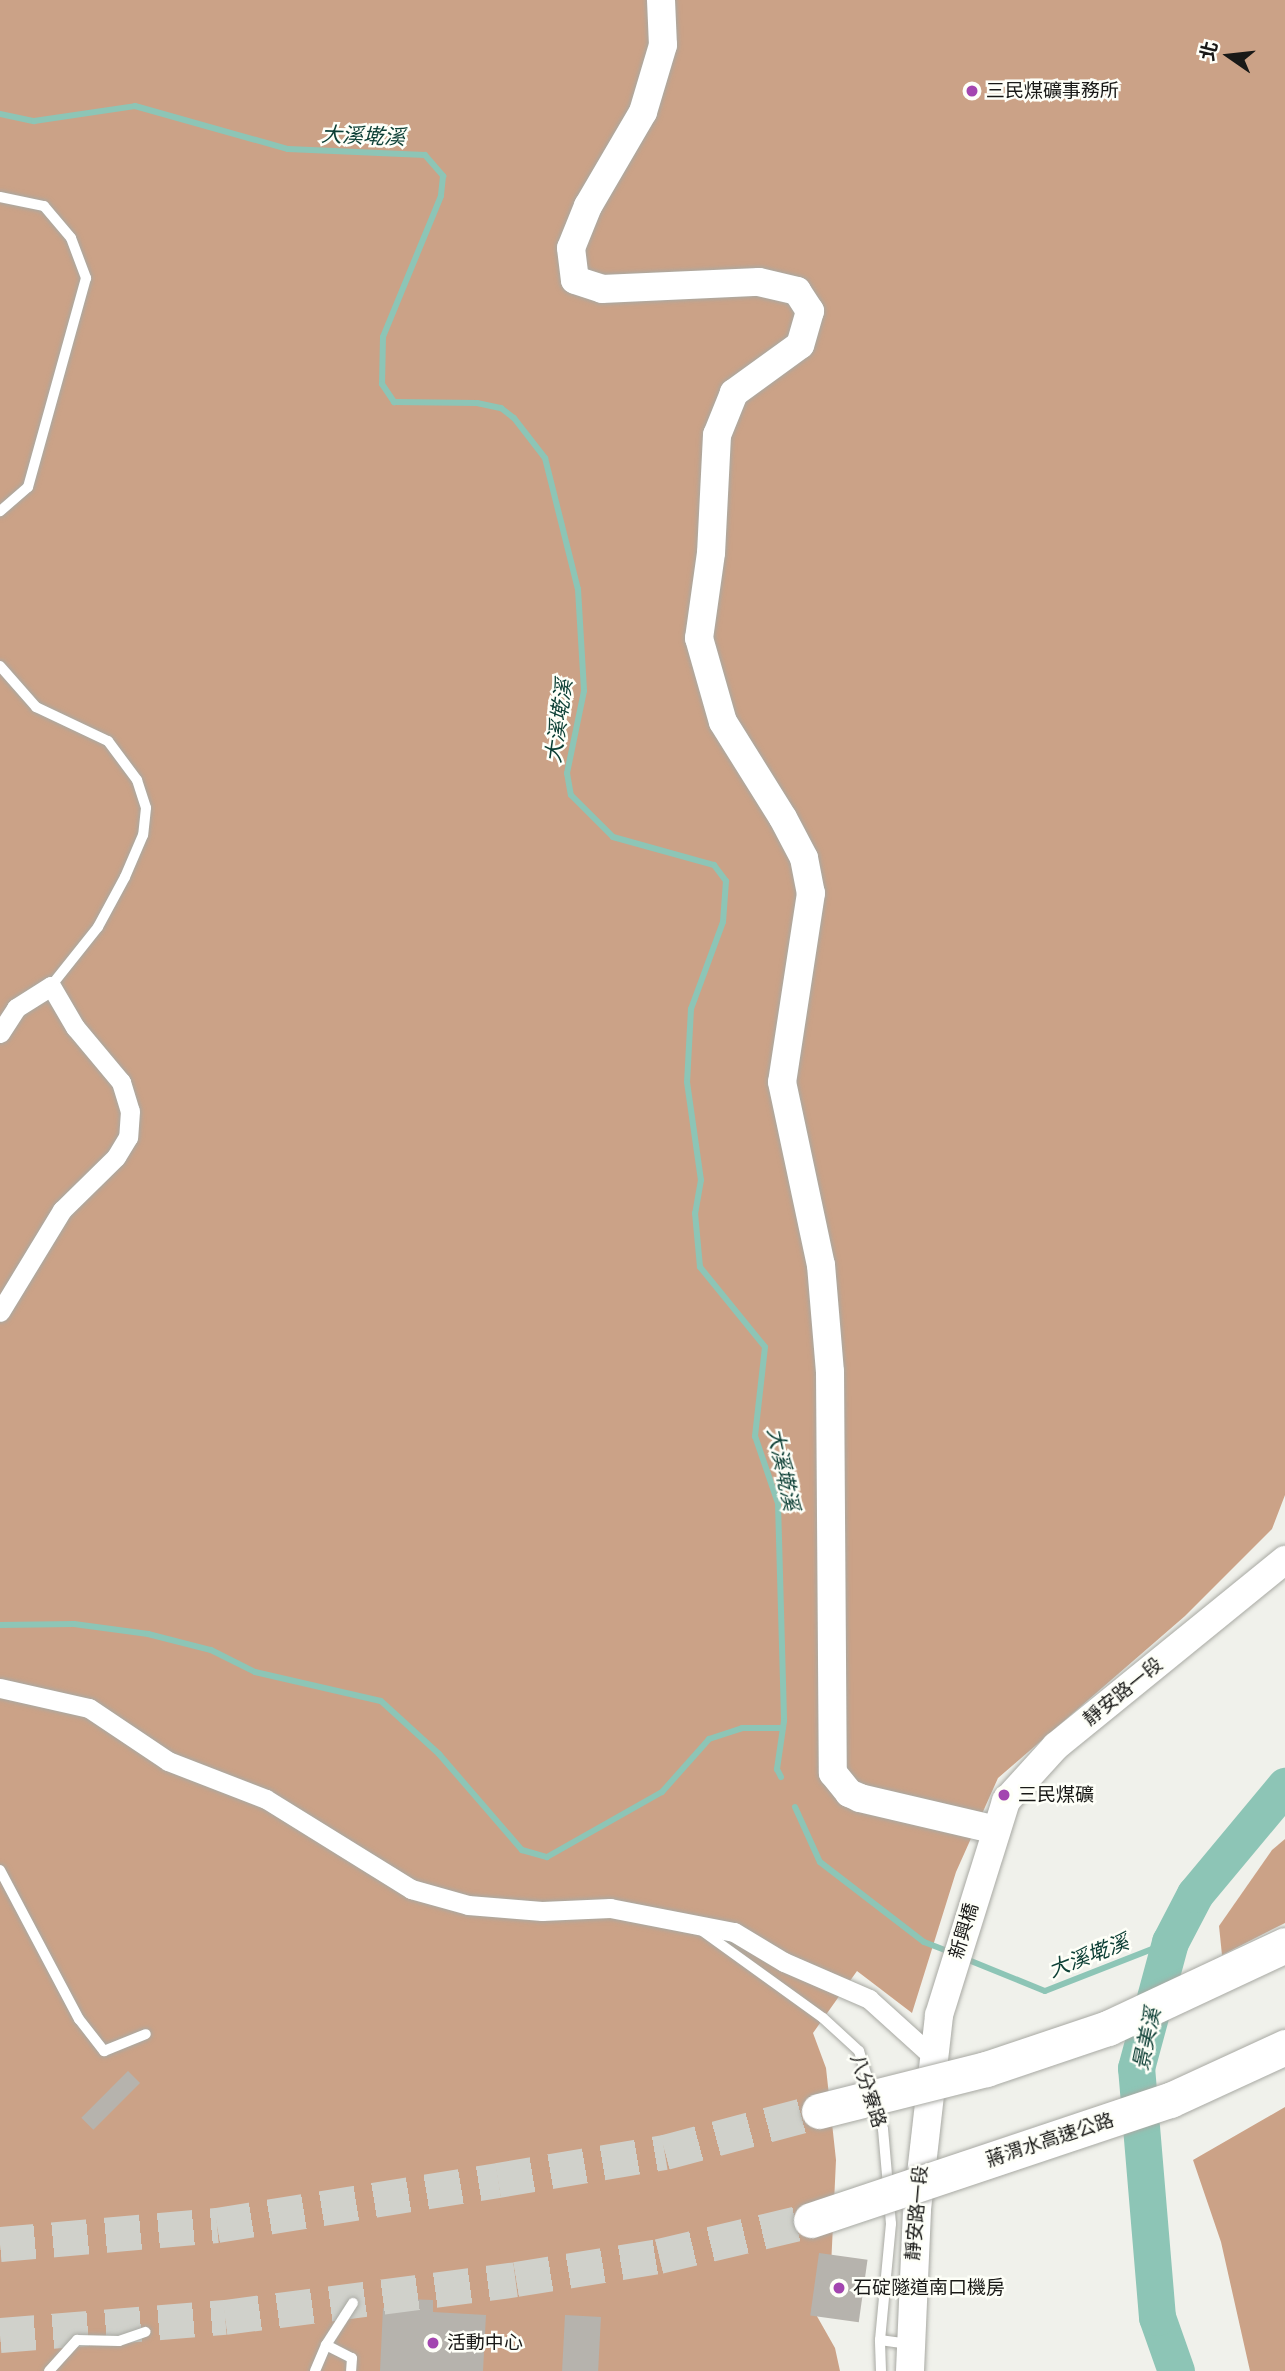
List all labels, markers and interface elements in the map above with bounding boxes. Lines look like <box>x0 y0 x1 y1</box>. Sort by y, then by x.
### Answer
north arrow <box>1194 21 1264 91</box>
text: 北 <box>1194 39 1224 63</box>
place label: 三民煤礦事務所 <box>986 80 1119 102</box>
marker: 三民煤礦事務所 <box>964 83 980 99</box>
water label: 大溪墘溪 <box>321 121 405 149</box>
water label: 大溪墘溪 <box>540 678 576 764</box>
water label: 大溪墘溪 <box>763 1425 805 1513</box>
street label: 靜安路一段 <box>1079 1653 1167 1731</box>
place label: 三民煤礦 <box>1018 1784 1094 1806</box>
marker: 三民煤礦 <box>996 1787 1012 1803</box>
street label: 新興橋 <box>945 1900 983 1962</box>
water label: 大溪墘溪 <box>1044 1928 1132 1982</box>
water label: 景美溪 <box>1127 2006 1165 2072</box>
street label: 八分寮路 <box>845 2051 891 2131</box>
street label: 蔣渭水高速公路 <box>983 2109 1117 2171</box>
street label: 靜安路一段 <box>902 2165 932 2261</box>
place label: 石碇隧道南口機房 <box>853 2277 1005 2299</box>
marker: 石碇隧道南口機房 <box>831 2280 847 2296</box>
place label: 活動中心 <box>447 2332 523 2354</box>
marker: 活動中心 <box>425 2335 441 2351</box>

